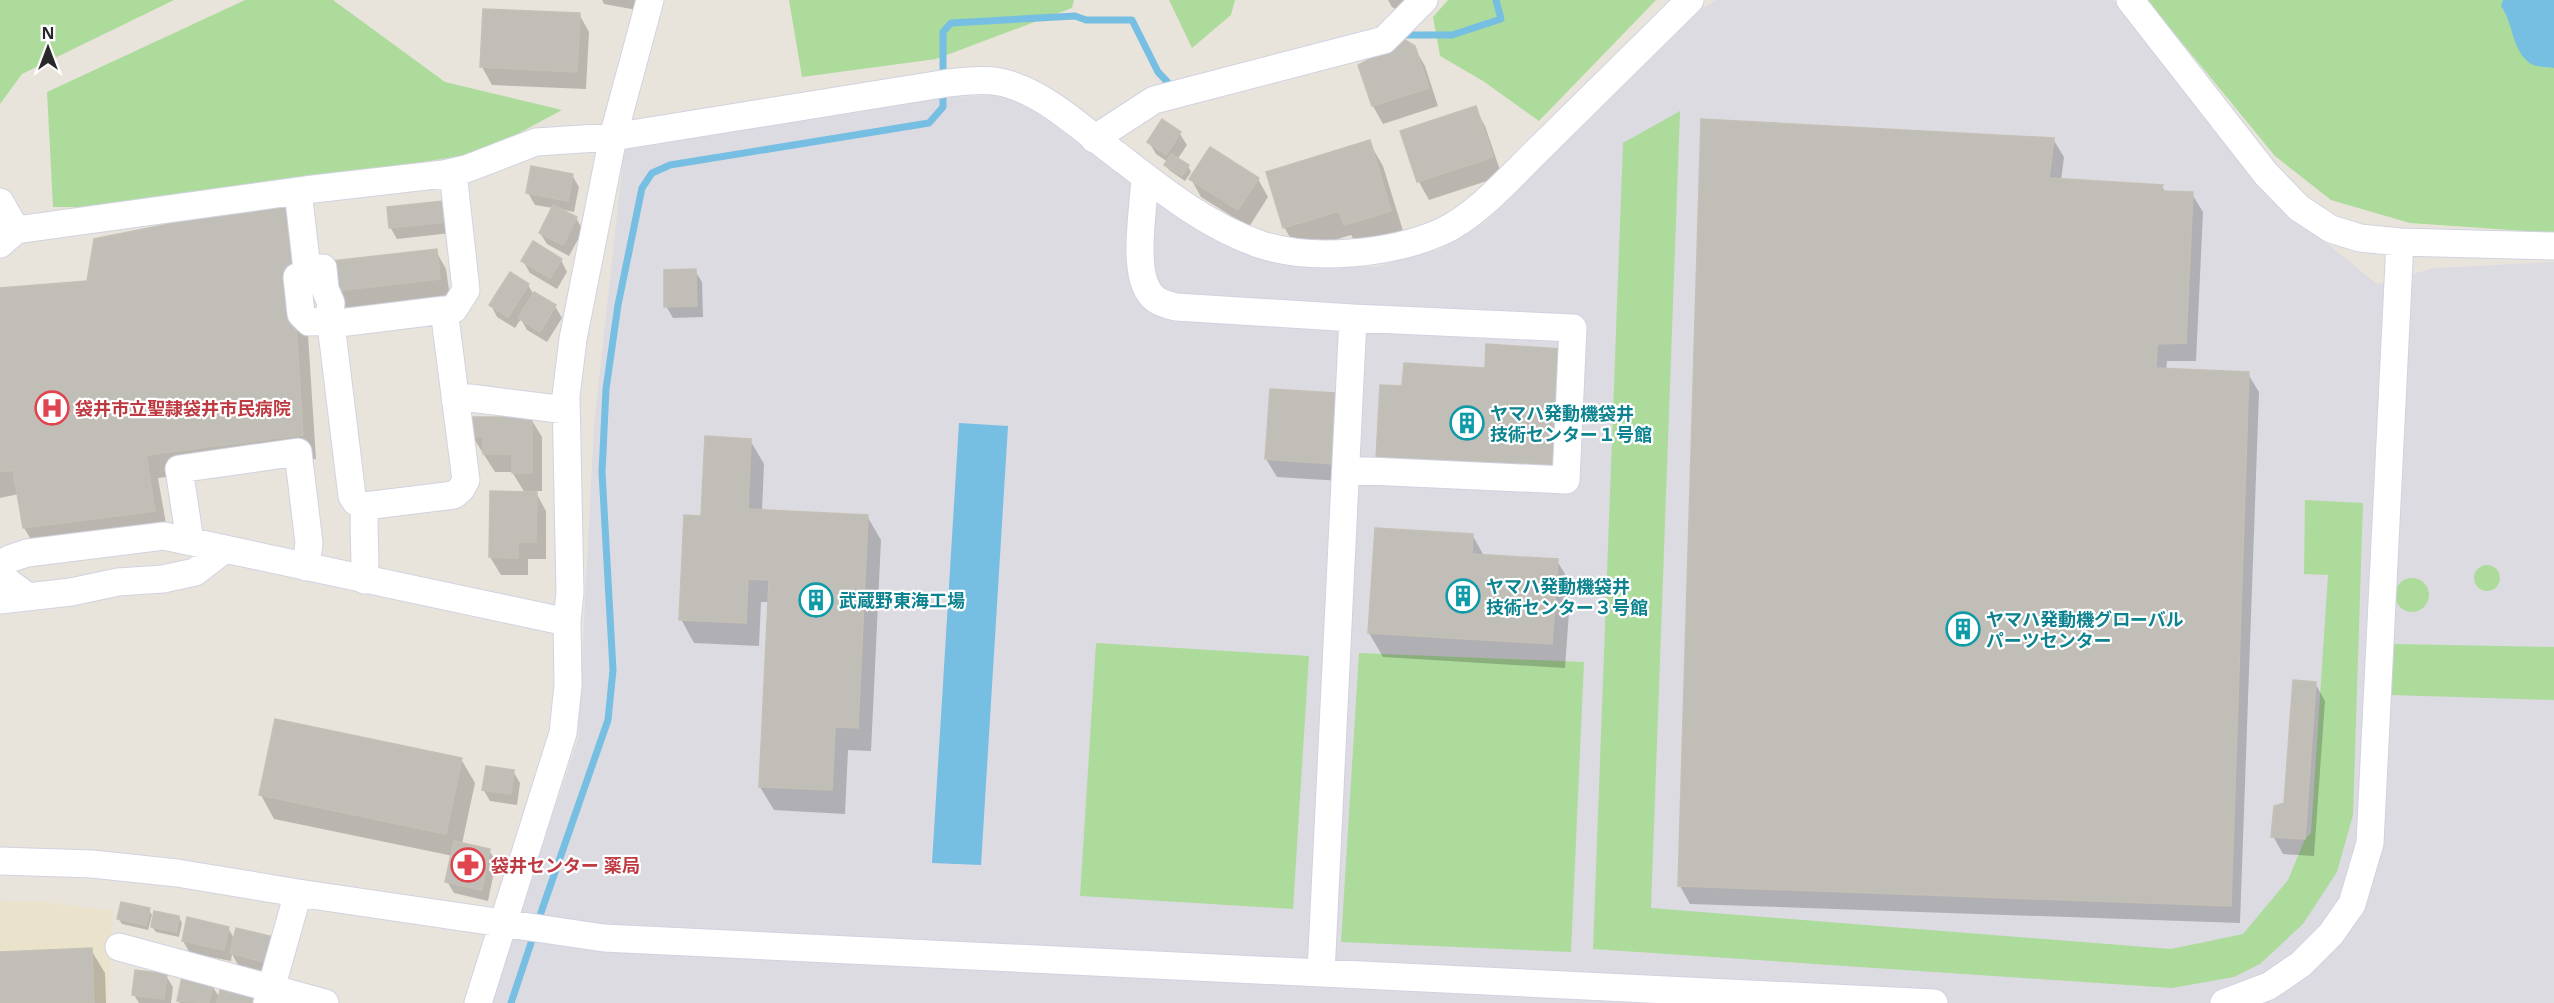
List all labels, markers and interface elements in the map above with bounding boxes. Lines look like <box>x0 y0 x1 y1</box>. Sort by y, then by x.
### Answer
north arrow <box>18 18 78 78</box>
text: N <box>41 22 55 44</box>
hospital icon: 袋井市立聖隷袋井市民病院 <box>34 390 70 426</box>
place label: 袋井市立聖隷袋井市民病院 <box>75 396 291 420</box>
place label: ヤマハ発動機袋井 技術センター１号館 <box>1490 401 1652 446</box>
building icon: ヤマハ発動機袋井 技術センター１号館 <box>1449 405 1485 441</box>
place label: ヤマハ発動機袋井 技術センター３号館 <box>1486 574 1648 619</box>
building icon: ヤマハ発動機袋井 技術センター３号館 <box>1445 578 1481 614</box>
building icon: 武蔵野東海工場 <box>798 582 834 618</box>
place label: 武蔵野東海工場 <box>839 588 965 612</box>
place label: ヤマハ発動機グローバル パーツセンター <box>1986 607 2184 652</box>
building icon: ヤマハ発動機グローバル パーツセンター <box>1945 611 1981 647</box>
pharmacy icon: 袋井センター 薬局 <box>450 847 486 883</box>
place label: 袋井センター 薬局 <box>491 853 640 877</box>

